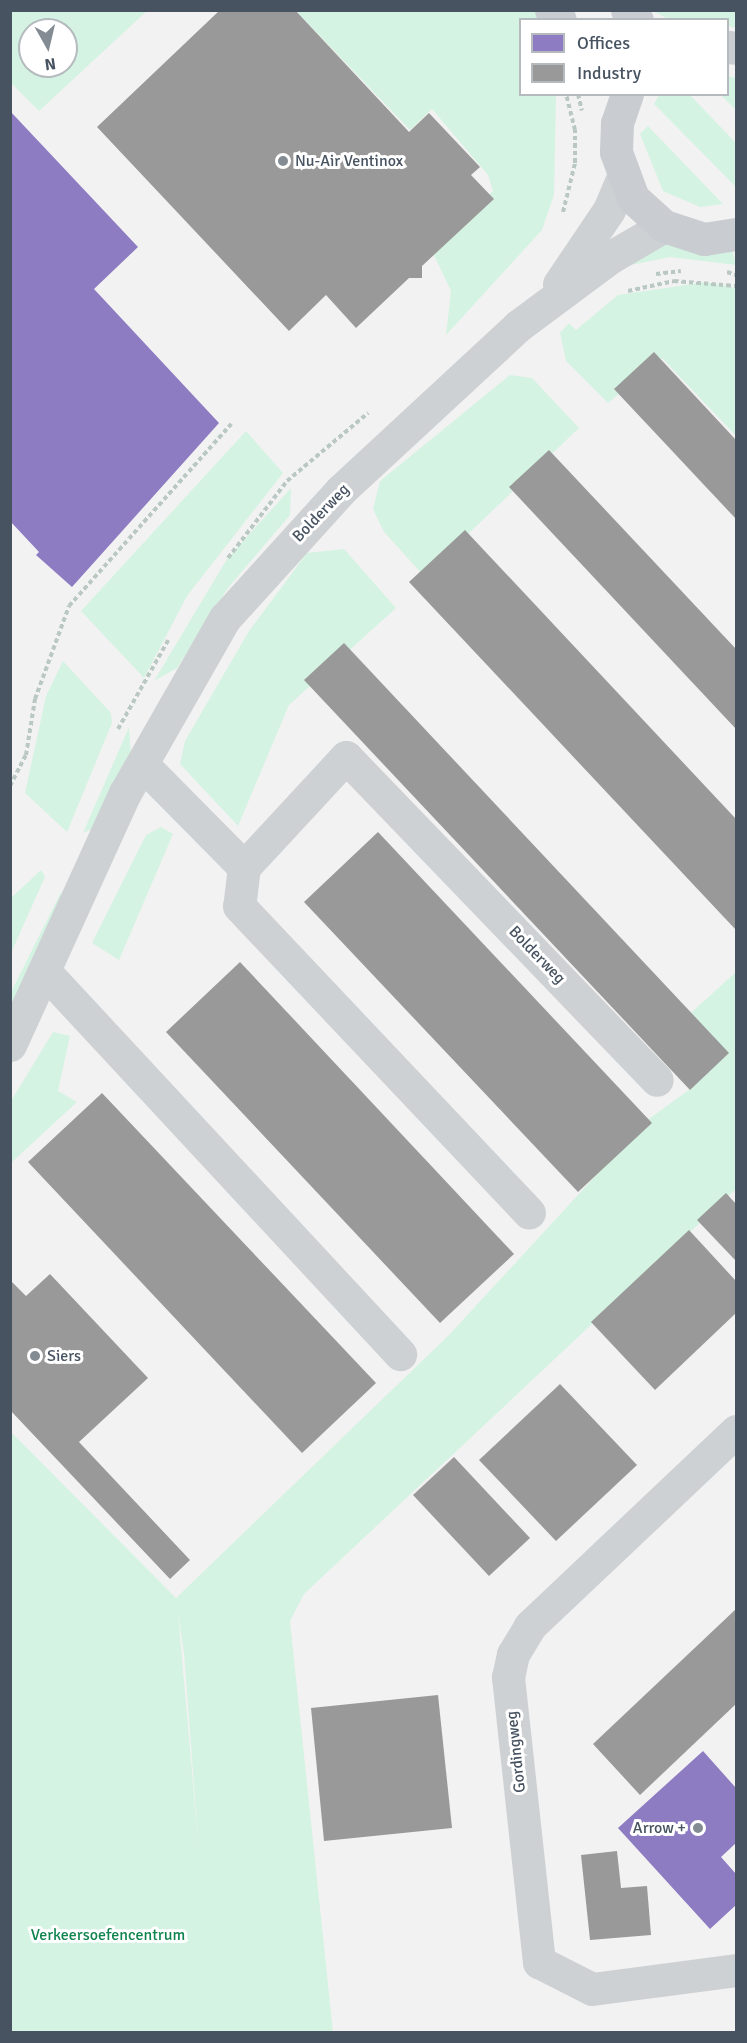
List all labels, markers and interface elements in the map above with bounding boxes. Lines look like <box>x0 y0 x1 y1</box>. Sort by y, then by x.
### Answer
north arrow <box>18 18 78 78</box>
legend <box>519 18 729 96</box>
text: Offices <box>577 32 630 54</box>
text: N <box>43 53 57 75</box>
text: Industry <box>577 62 641 84</box>
place label: Nu-Air Ventinox <box>295 151 403 171</box>
marker: Nu-Air Ventinox <box>276 154 290 168</box>
street label: Bolderweg <box>289 480 353 546</box>
street label: Bolderweg <box>505 922 569 988</box>
place label: Siers <box>47 1346 81 1366</box>
marker: Siers <box>28 1349 42 1363</box>
street label: Gordingweg <box>502 1710 530 1794</box>
place label: Arrow + <box>633 1818 686 1838</box>
marker: Arrow + <box>691 1821 705 1835</box>
park label: Verkeersoefencentrum <box>31 1925 185 1945</box>

